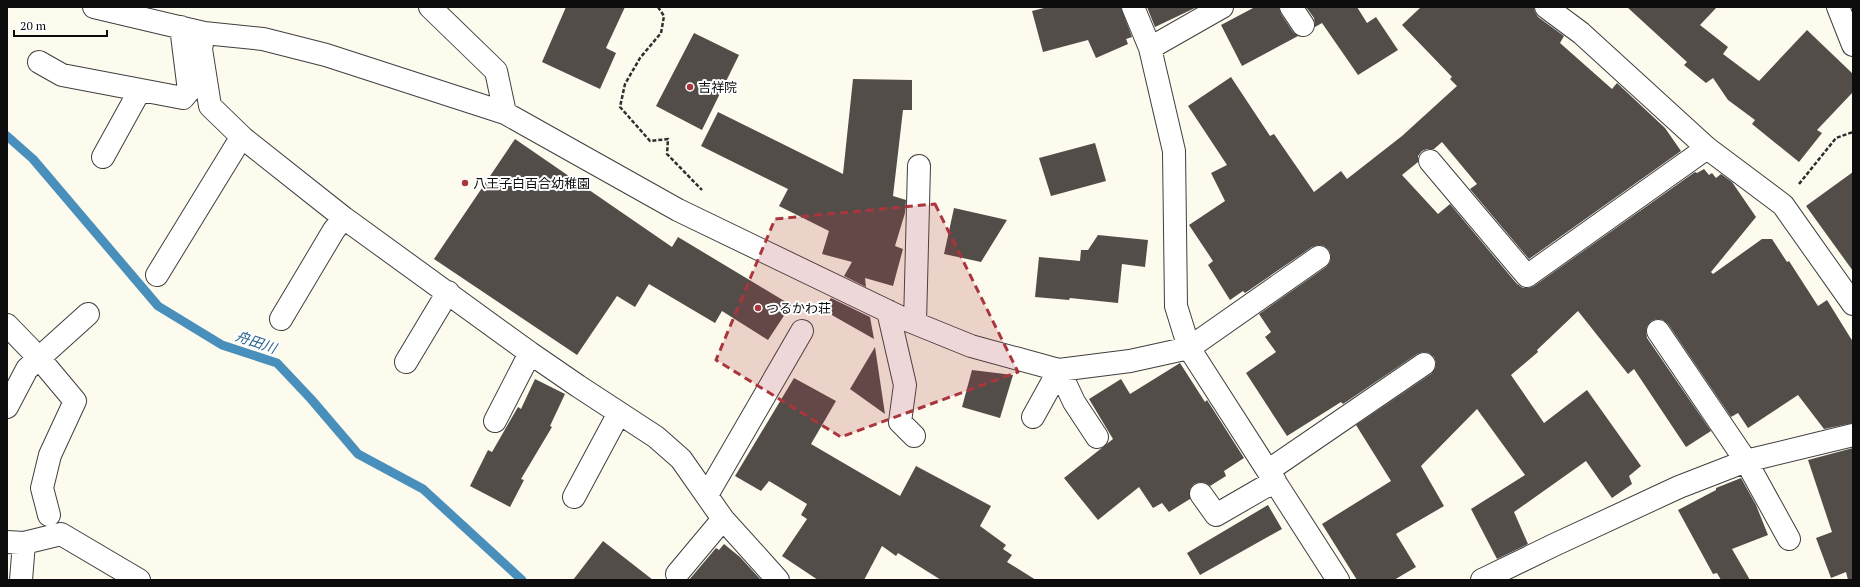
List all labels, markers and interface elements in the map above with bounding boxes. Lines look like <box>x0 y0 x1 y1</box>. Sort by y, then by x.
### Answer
scale bar <box>14 12 107 38</box>
text: 20 m <box>20 18 47 33</box>
place label: 吉祥院 <box>698 78 737 96</box>
marker: 吉祥院 <box>685 82 695 92</box>
place label: 八王子白百合幼稚園 <box>473 174 590 192</box>
marker: 八王子白百合幼稚園 <box>460 178 470 188</box>
place label: つるかわ荘 <box>766 299 831 317</box>
marker: つるかわ荘 <box>753 303 763 313</box>
water label: 舟田川 <box>233 326 281 358</box>

